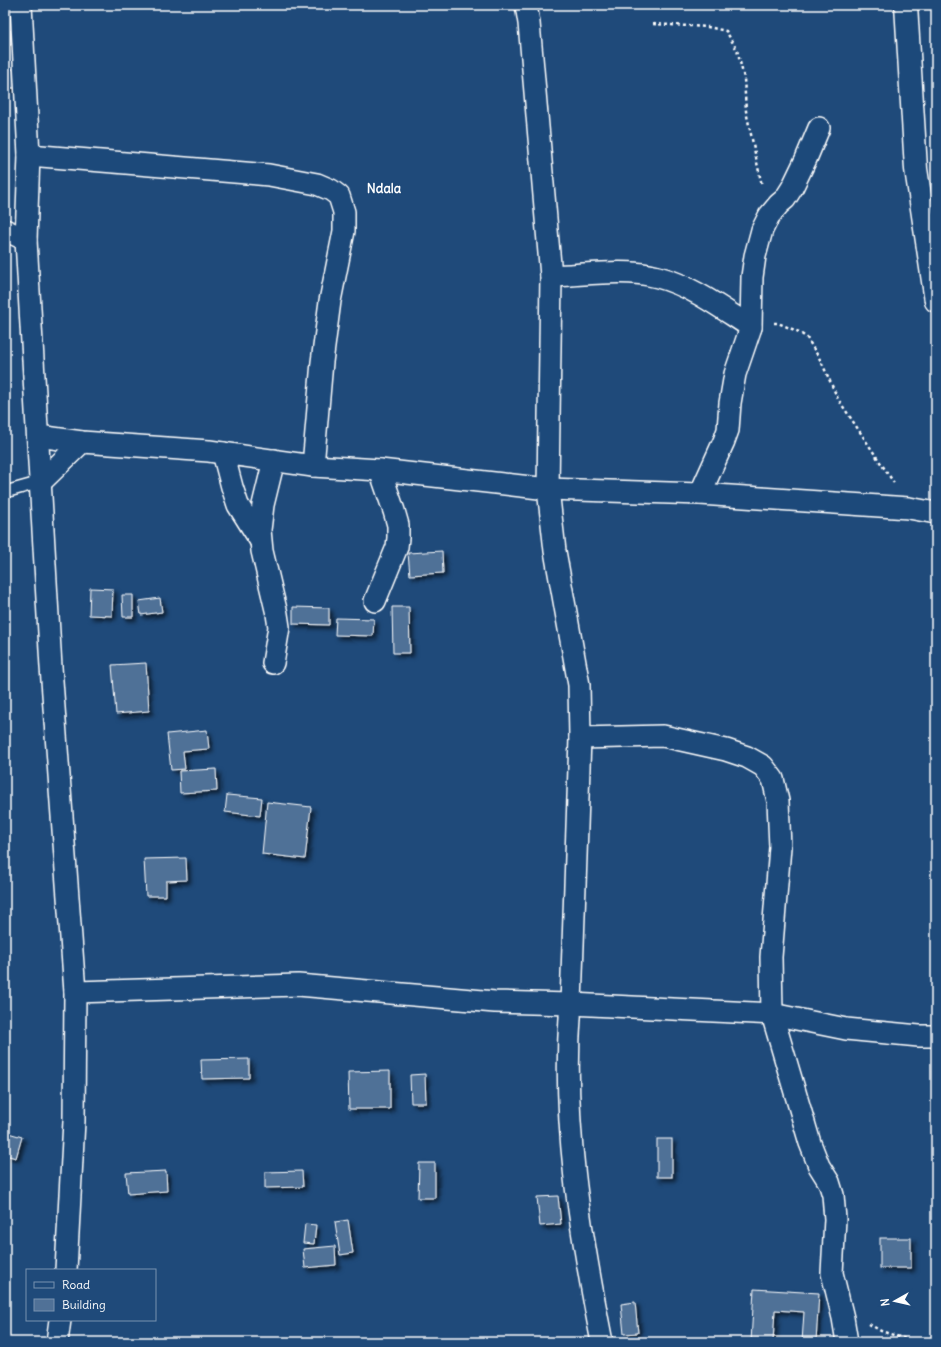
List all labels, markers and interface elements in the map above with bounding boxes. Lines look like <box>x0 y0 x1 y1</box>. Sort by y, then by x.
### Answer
district label: Ndala <box>367 180 402 197</box>
legend <box>26 1269 156 1321</box>
text: Road <box>62 1277 90 1292</box>
north arrow <box>875 1281 915 1321</box>
text: Building <box>62 1297 106 1312</box>
text: N <box>878 1298 893 1307</box>

